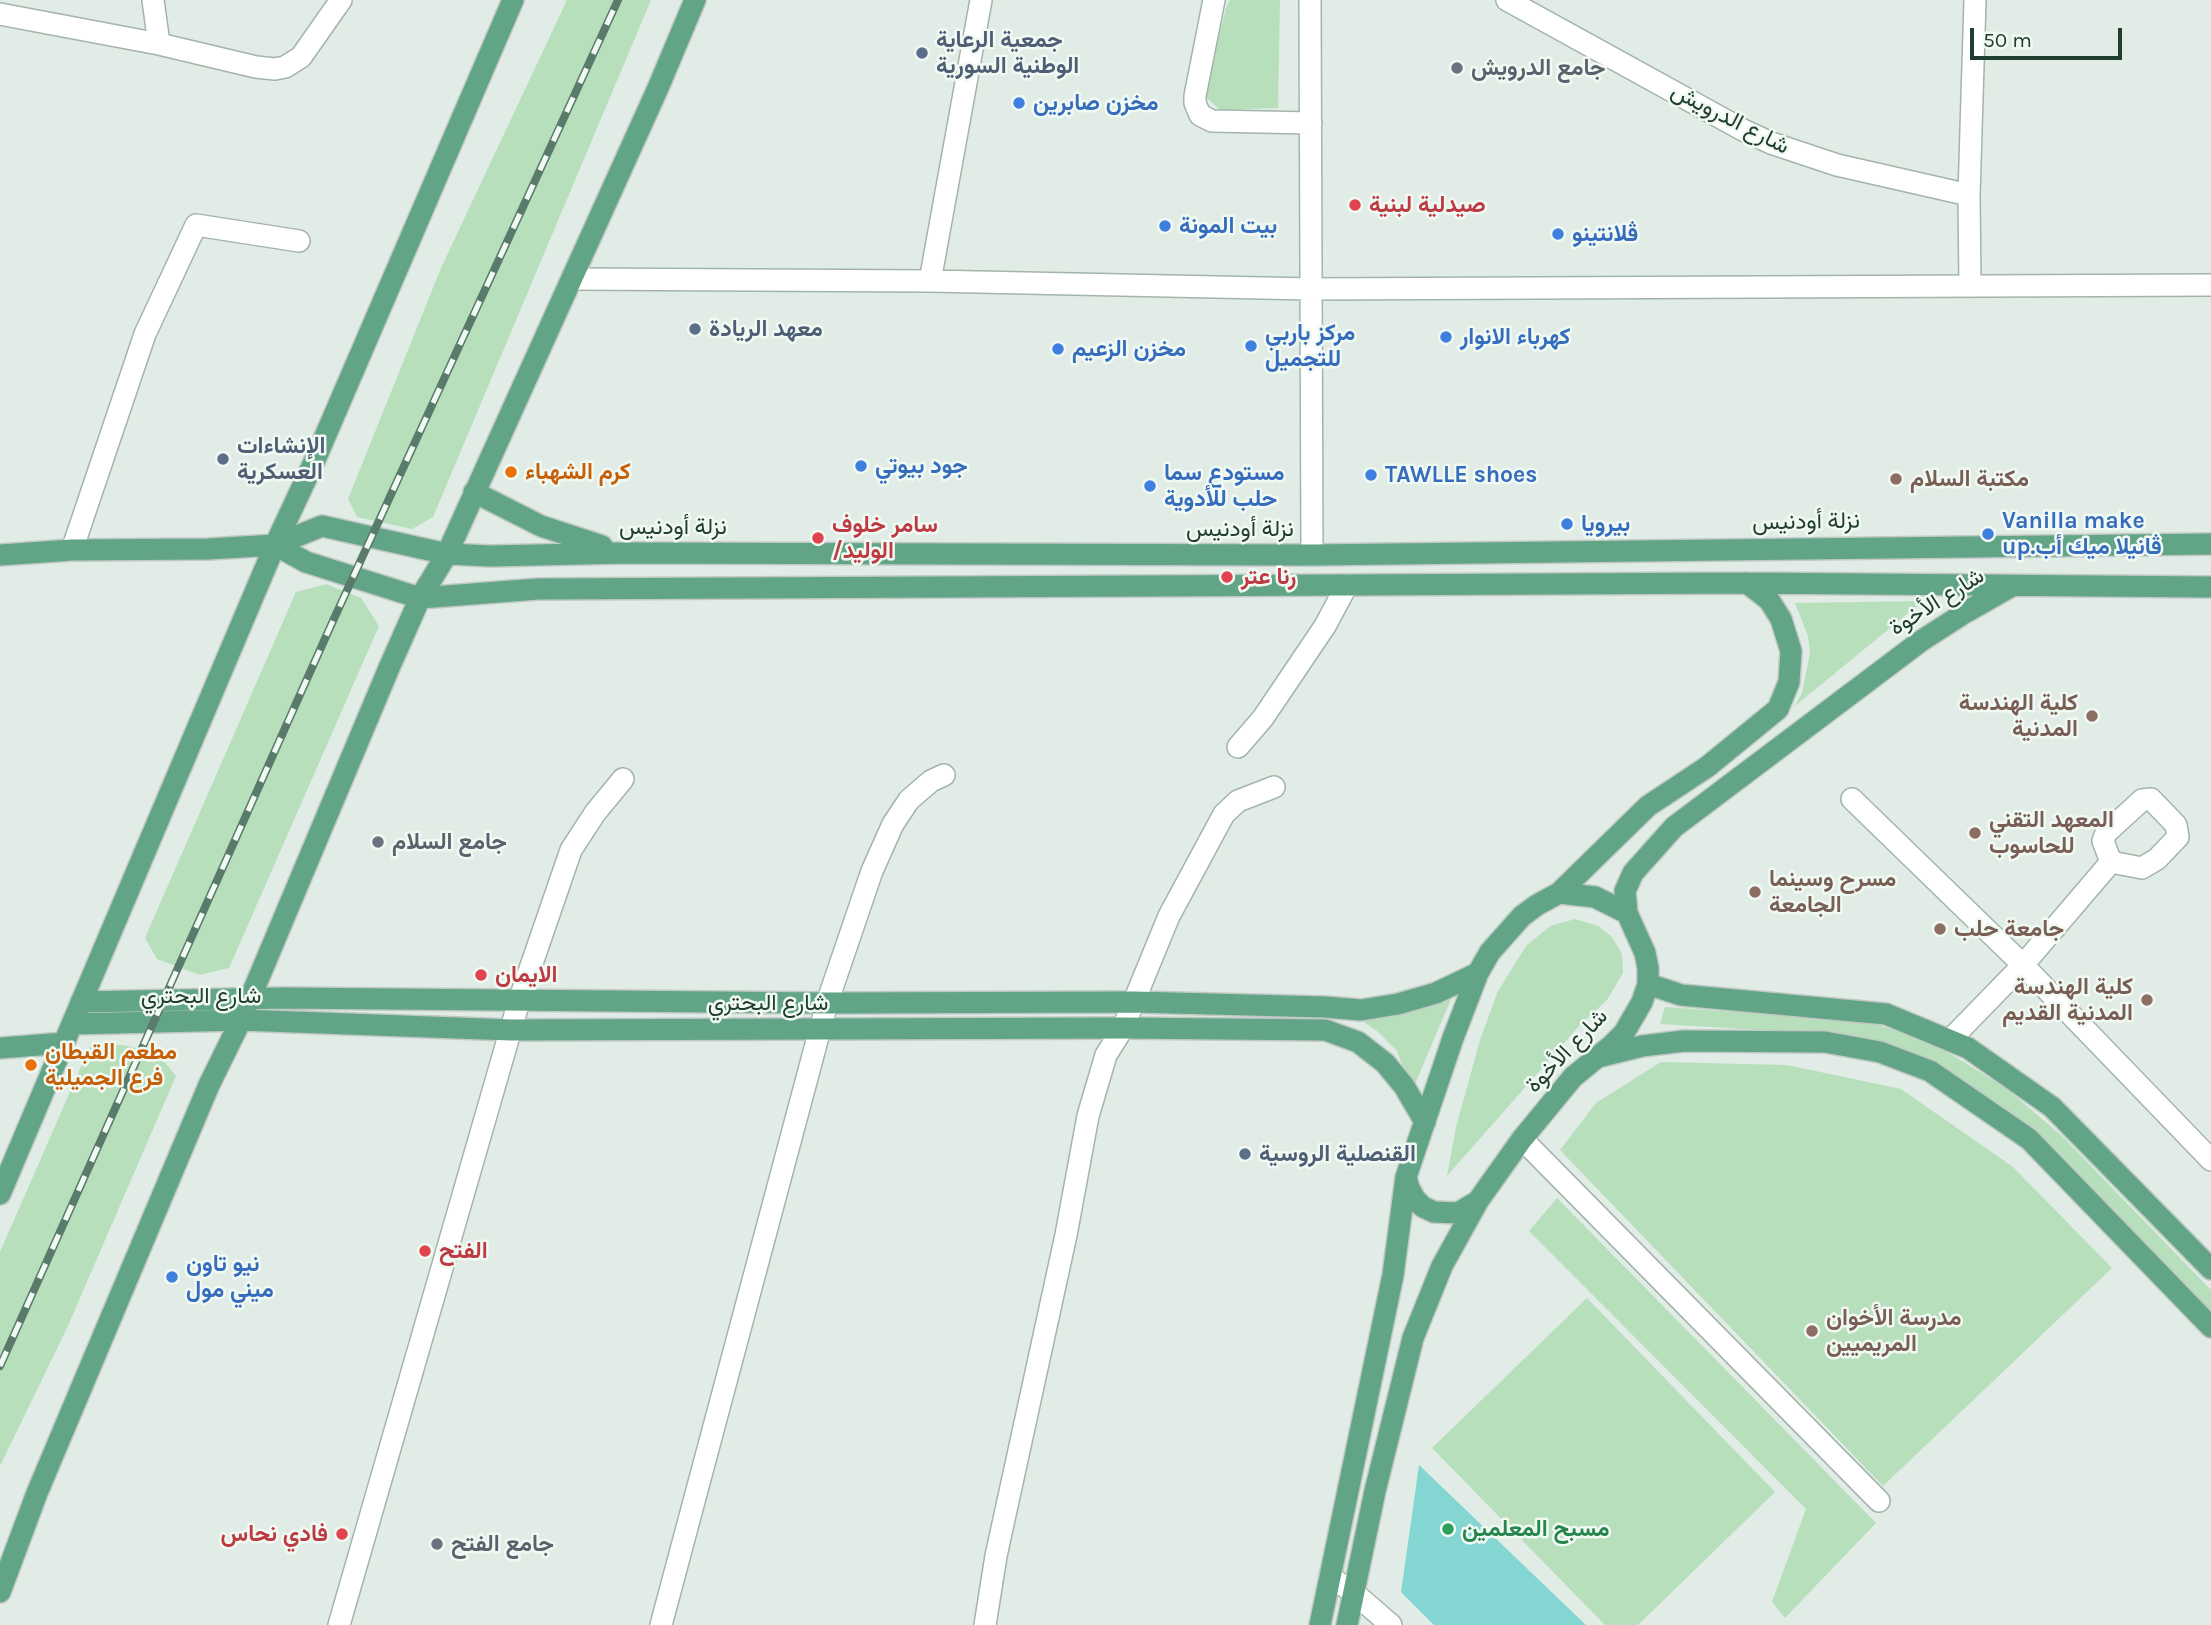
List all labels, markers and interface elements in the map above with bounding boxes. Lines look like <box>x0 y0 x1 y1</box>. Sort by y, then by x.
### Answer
scale bar <box>1973 14 2125 58</box>
place label: جمعية الرعاية الوطنية السورية <box>936 26 1079 80</box>
text: 50 m <box>1983 28 2032 52</box>
marker: جمعية الرعاية الوطنية السورية <box>914 45 930 61</box>
place label: جامع الدرويش <box>1471 54 1605 82</box>
marker: جامع الدرويش <box>1449 60 1465 76</box>
street label: شارع الدرويش <box>1666 77 1794 161</box>
place label: مخزن صابرين <box>1033 89 1158 117</box>
marker: مخزن صابرين <box>1011 95 1027 111</box>
place label: صيدلية لبنية <box>1369 191 1486 219</box>
marker: صيدلية لبنية <box>1347 197 1363 213</box>
place label: بيت المونة <box>1179 212 1277 240</box>
marker: بيت المونة <box>1157 218 1173 234</box>
place label: ڤلانتينو <box>1572 220 1638 248</box>
marker: ڤلانتينو <box>1550 226 1566 242</box>
place label: معهد الريادة <box>709 315 823 343</box>
place label: مركز باربي للتجميل <box>1265 319 1355 373</box>
marker: معهد الريادة <box>687 321 703 337</box>
place label: كهرباء الانوار <box>1460 323 1571 351</box>
marker: كهرباء الانوار <box>1438 329 1454 345</box>
place label: مخزن الزعيم <box>1072 335 1186 363</box>
marker: مركز باربي للتجميل <box>1243 338 1259 354</box>
marker: مخزن الزعيم <box>1050 341 1066 357</box>
place label: الإنشاءات العسكرية <box>237 432 326 486</box>
marker: الإنشاءات العسكرية <box>215 451 231 467</box>
place label: جود بيوتي <box>875 452 968 480</box>
place label: كرم الشهباء <box>525 458 631 486</box>
marker: جود بيوتي <box>853 458 869 474</box>
place label: مستودع سما حلب للأدوية <box>1164 459 1284 513</box>
place label: TAWLLE shoes <box>1385 461 1537 489</box>
marker: كرم الشهباء <box>503 464 519 480</box>
place label: مكتبة السلام <box>1910 465 2029 493</box>
marker: TAWLLE shoes <box>1363 467 1379 483</box>
marker: مكتبة السلام <box>1888 471 1904 487</box>
marker: مستودع سما حلب للأدوية <box>1142 478 1158 494</box>
street label: نزلة أودنيس <box>1752 507 1860 537</box>
place label: Vanilla make up.ڤانيلا ميك أب <box>2002 507 2162 561</box>
place label: بيرويا <box>1581 510 1630 538</box>
place label: سامر خلوف /الوليد <box>832 511 938 565</box>
street label: نزلة أودنيس <box>619 513 727 541</box>
street label: نزلة أودنيس <box>1186 515 1294 543</box>
marker: بيرويا <box>1559 516 1575 532</box>
marker: Vanilla make up.ڤانيلا ميك أب <box>1980 526 1996 542</box>
marker: سامر خلوف /الوليد <box>810 530 826 546</box>
street label: شارع الأخوة <box>1885 562 1989 642</box>
place label: رنا عتر <box>1241 563 1296 591</box>
marker: رنا عتر <box>1219 569 1235 585</box>
place label: كلية الهندسة المدنية <box>1959 689 2078 743</box>
marker: كلية الهندسة المدنية <box>2084 708 2100 724</box>
place label: المعهد التقني للحاسوب <box>1989 806 2114 860</box>
marker: المعهد التقني للحاسوب <box>1967 825 1983 841</box>
place label: جامع السلام <box>392 828 507 856</box>
marker: جامع السلام <box>370 834 386 850</box>
place label: مسرح وسينما الجامعة <box>1769 865 1896 919</box>
marker: مسرح وسينما الجامعة <box>1747 884 1763 900</box>
place label: جامعة حلب <box>1954 915 2064 943</box>
marker: جامعة حلب <box>1932 921 1948 937</box>
place label: الايمان <box>495 961 557 989</box>
marker: الايمان <box>473 967 489 983</box>
place label: كلية الهندسة المدنية القديم <box>2002 973 2133 1027</box>
street label: شارع البحتري <box>141 982 261 1010</box>
street label: شارع البحتري <box>708 989 828 1017</box>
marker: كلية الهندسة المدنية القديم <box>2139 992 2155 1008</box>
street label: شارع الأخوة <box>1520 1003 1614 1099</box>
place label: مطعم القبطان فرع الجميلية <box>45 1038 177 1092</box>
marker: مطعم القبطان فرع الجميلية <box>23 1057 39 1073</box>
place label: القنصلية الروسية <box>1259 1140 1416 1168</box>
marker: القنصلية الروسية <box>1237 1146 1253 1162</box>
place label: الفتح <box>439 1237 488 1265</box>
marker: الفتح <box>417 1243 433 1259</box>
place label: نيو تاون ميني مول <box>186 1250 274 1304</box>
marker: نيو تاون ميني مول <box>164 1269 180 1285</box>
place label: مدرسة الأخوان المريميين <box>1826 1304 1961 1358</box>
marker: مدرسة الأخوان المريميين <box>1804 1323 1820 1339</box>
place label: مسبح المعلمين <box>1462 1515 1609 1543</box>
place label: فادي نحاس <box>221 1520 328 1548</box>
marker: مسبح المعلمين <box>1440 1521 1456 1537</box>
marker: فادي نحاس <box>334 1526 350 1542</box>
place label: جامع الفتح <box>451 1530 554 1558</box>
marker: جامع الفتح <box>429 1536 445 1552</box>

